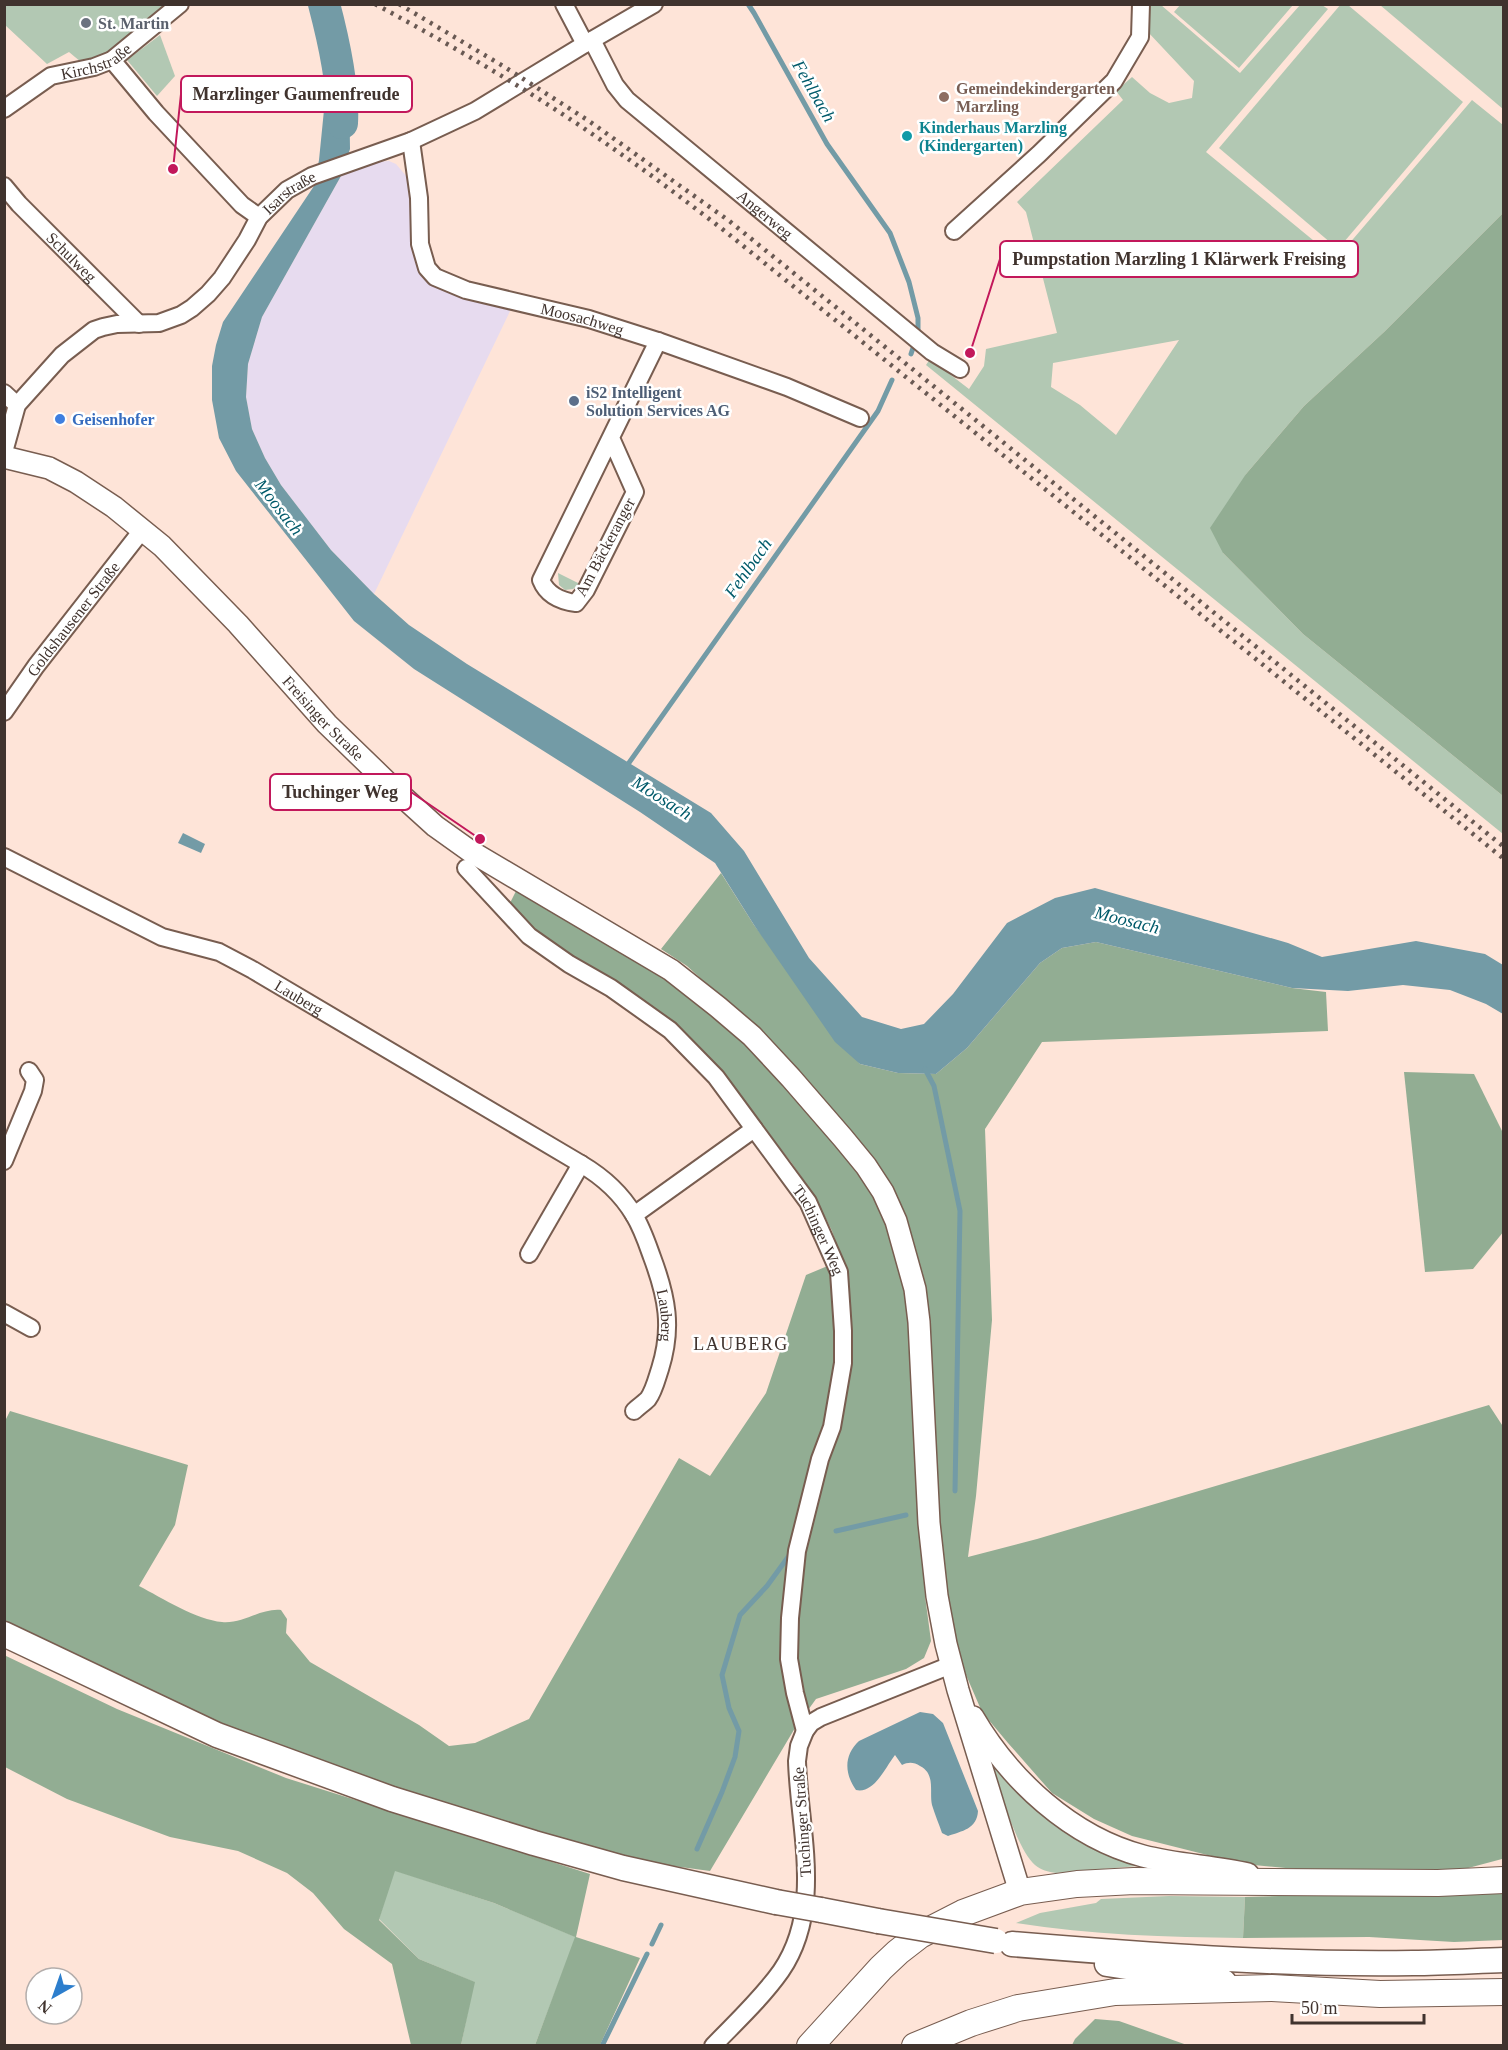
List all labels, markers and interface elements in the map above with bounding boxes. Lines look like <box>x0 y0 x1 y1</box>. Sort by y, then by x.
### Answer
place label: St. Martin <box>98 15 169 32</box>
marker: St. Martin <box>79 16 93 30</box>
street label: Kirchstraße <box>59 40 134 82</box>
water label: Fehlbach <box>788 56 840 125</box>
callout: Marzlinger Gaumenfreude <box>181 76 412 112</box>
place label: Gemeindekindergarten Marzling <box>956 80 1115 116</box>
text: Marzlinger Gaumenfreude <box>193 84 399 104</box>
marker: Gemeindekindergarten Marzling <box>937 90 951 104</box>
place label: Kinderhaus Marzling (Kindergarten) <box>919 119 1067 155</box>
marker: Kinderhaus Marzling (Kindergarten) <box>900 129 914 143</box>
street label: Isarstraße <box>259 167 319 218</box>
street label: Angerweg <box>734 186 796 243</box>
street label: Schulweg <box>43 228 100 286</box>
callout: Pumpstation Marzling 1 Klärwerk Freising <box>1000 241 1358 277</box>
text: Pumpstation Marzling 1 Klärwerk Freising <box>1012 249 1346 269</box>
street label: Moosachweg <box>539 299 626 339</box>
place label: iS2 Intelligent Solution Services AG <box>586 384 731 419</box>
marker: iS2 Intelligent Solution Services AG <box>567 394 581 408</box>
place label: Geisenhofer <box>72 411 155 428</box>
marker: Geisenhofer <box>53 412 67 426</box>
water label: Moosach <box>250 474 307 539</box>
street label: Am Bäckeranger <box>572 494 639 600</box>
water label: Fehlbach <box>720 534 776 602</box>
street label: Goldshausener Straße <box>23 558 123 679</box>
street label: Freisinger Straße <box>280 672 367 764</box>
water label: Moosach <box>628 772 695 824</box>
callout: Tuchinger Weg <box>270 774 411 810</box>
text: Tuchinger Weg <box>282 782 398 802</box>
water label: Moosach <box>1092 902 1161 938</box>
street label: Lauberg <box>272 976 326 1019</box>
street label: Tuchinger Weg <box>790 1181 848 1278</box>
street label: Lauberg <box>654 1287 676 1343</box>
district label: LAUBERG <box>693 1334 789 1354</box>
street label: Tuchinger Straße <box>790 1766 815 1877</box>
north arrow <box>24 1966 84 2026</box>
scale bar <box>1292 1987 1424 2025</box>
text: N <box>34 1997 55 2017</box>
text: 50 m <box>1301 1998 1338 2018</box>

